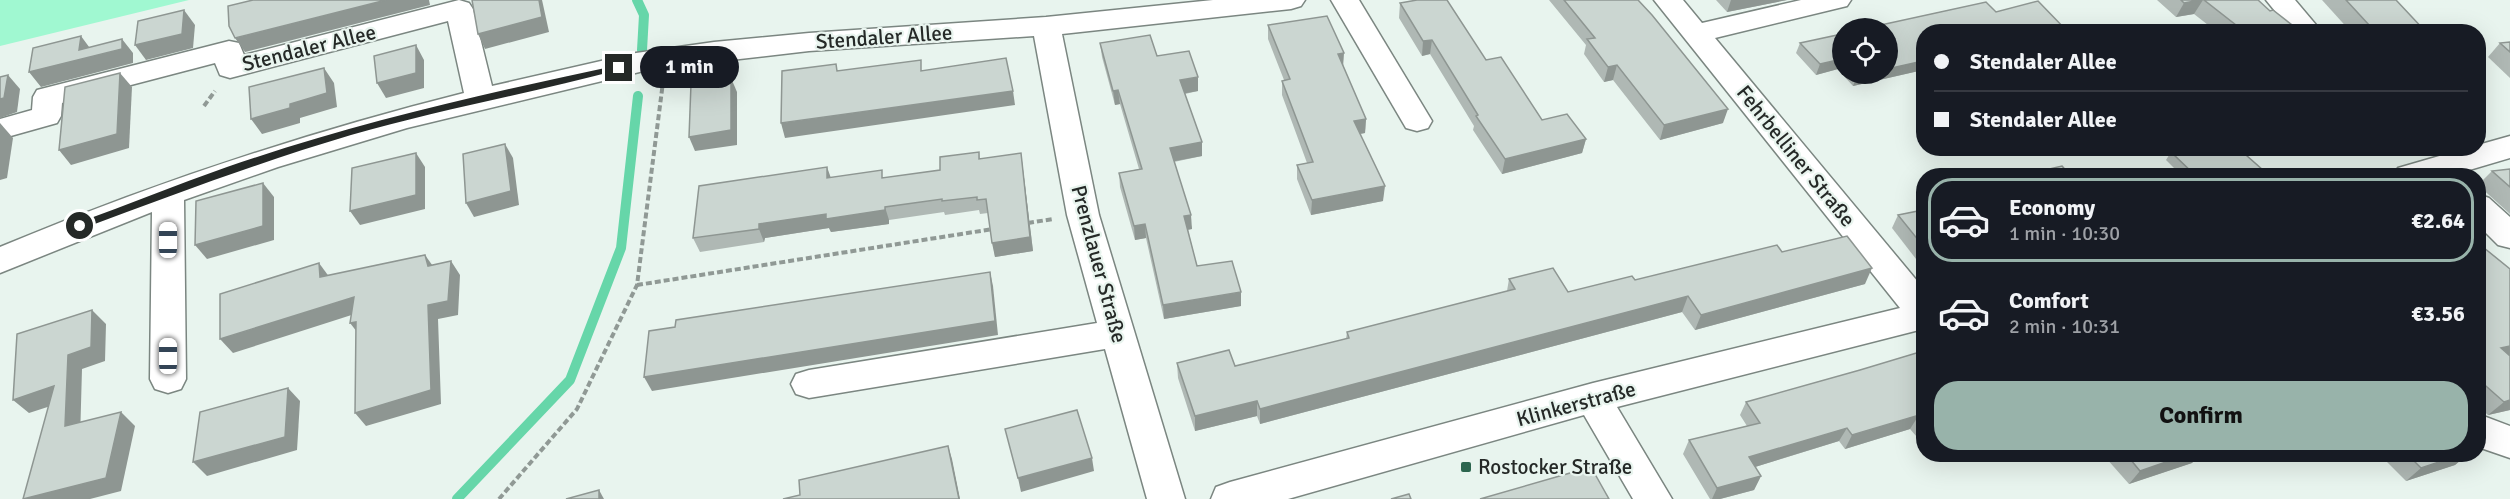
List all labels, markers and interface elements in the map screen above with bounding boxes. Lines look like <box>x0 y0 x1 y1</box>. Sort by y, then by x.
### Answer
map controls <box>1832 18 1898 84</box>
button: locate <box>1832 18 1898 84</box>
street label: Stendaler Allee <box>239 19 379 77</box>
street label: Stendaler Allee <box>815 19 953 55</box>
callout: 1 min <box>640 47 739 89</box>
text: Stendaler Allee <box>1970 48 2117 75</box>
route end <box>605 54 632 81</box>
text: 1 min <box>665 54 714 79</box>
street label: Fehrbelliner Straße <box>1731 80 1861 232</box>
text: Stendaler Allee <box>1970 106 2117 133</box>
street label: Prenzlauer Straße <box>1065 182 1133 346</box>
icon: car <box>1937 193 1991 247</box>
text: Economy <box>2009 194 2095 221</box>
text: €2.64 <box>2411 207 2465 234</box>
route start <box>66 212 93 239</box>
text: 1 min · 10:30 <box>2009 221 2120 246</box>
car <box>159 222 177 258</box>
icon: car <box>1937 286 1991 340</box>
text: Comfort <box>2009 287 2089 314</box>
text: €3.56 <box>2411 300 2465 327</box>
text: 2 min · 10:31 <box>2009 314 2120 339</box>
car <box>159 338 177 374</box>
street label: Klinkerstraße <box>1513 376 1639 432</box>
button: Confirm <box>1934 381 2468 450</box>
place label: Rostocker Straße <box>1478 454 1632 480</box>
marker: Rostocker Straße <box>1459 460 1473 474</box>

